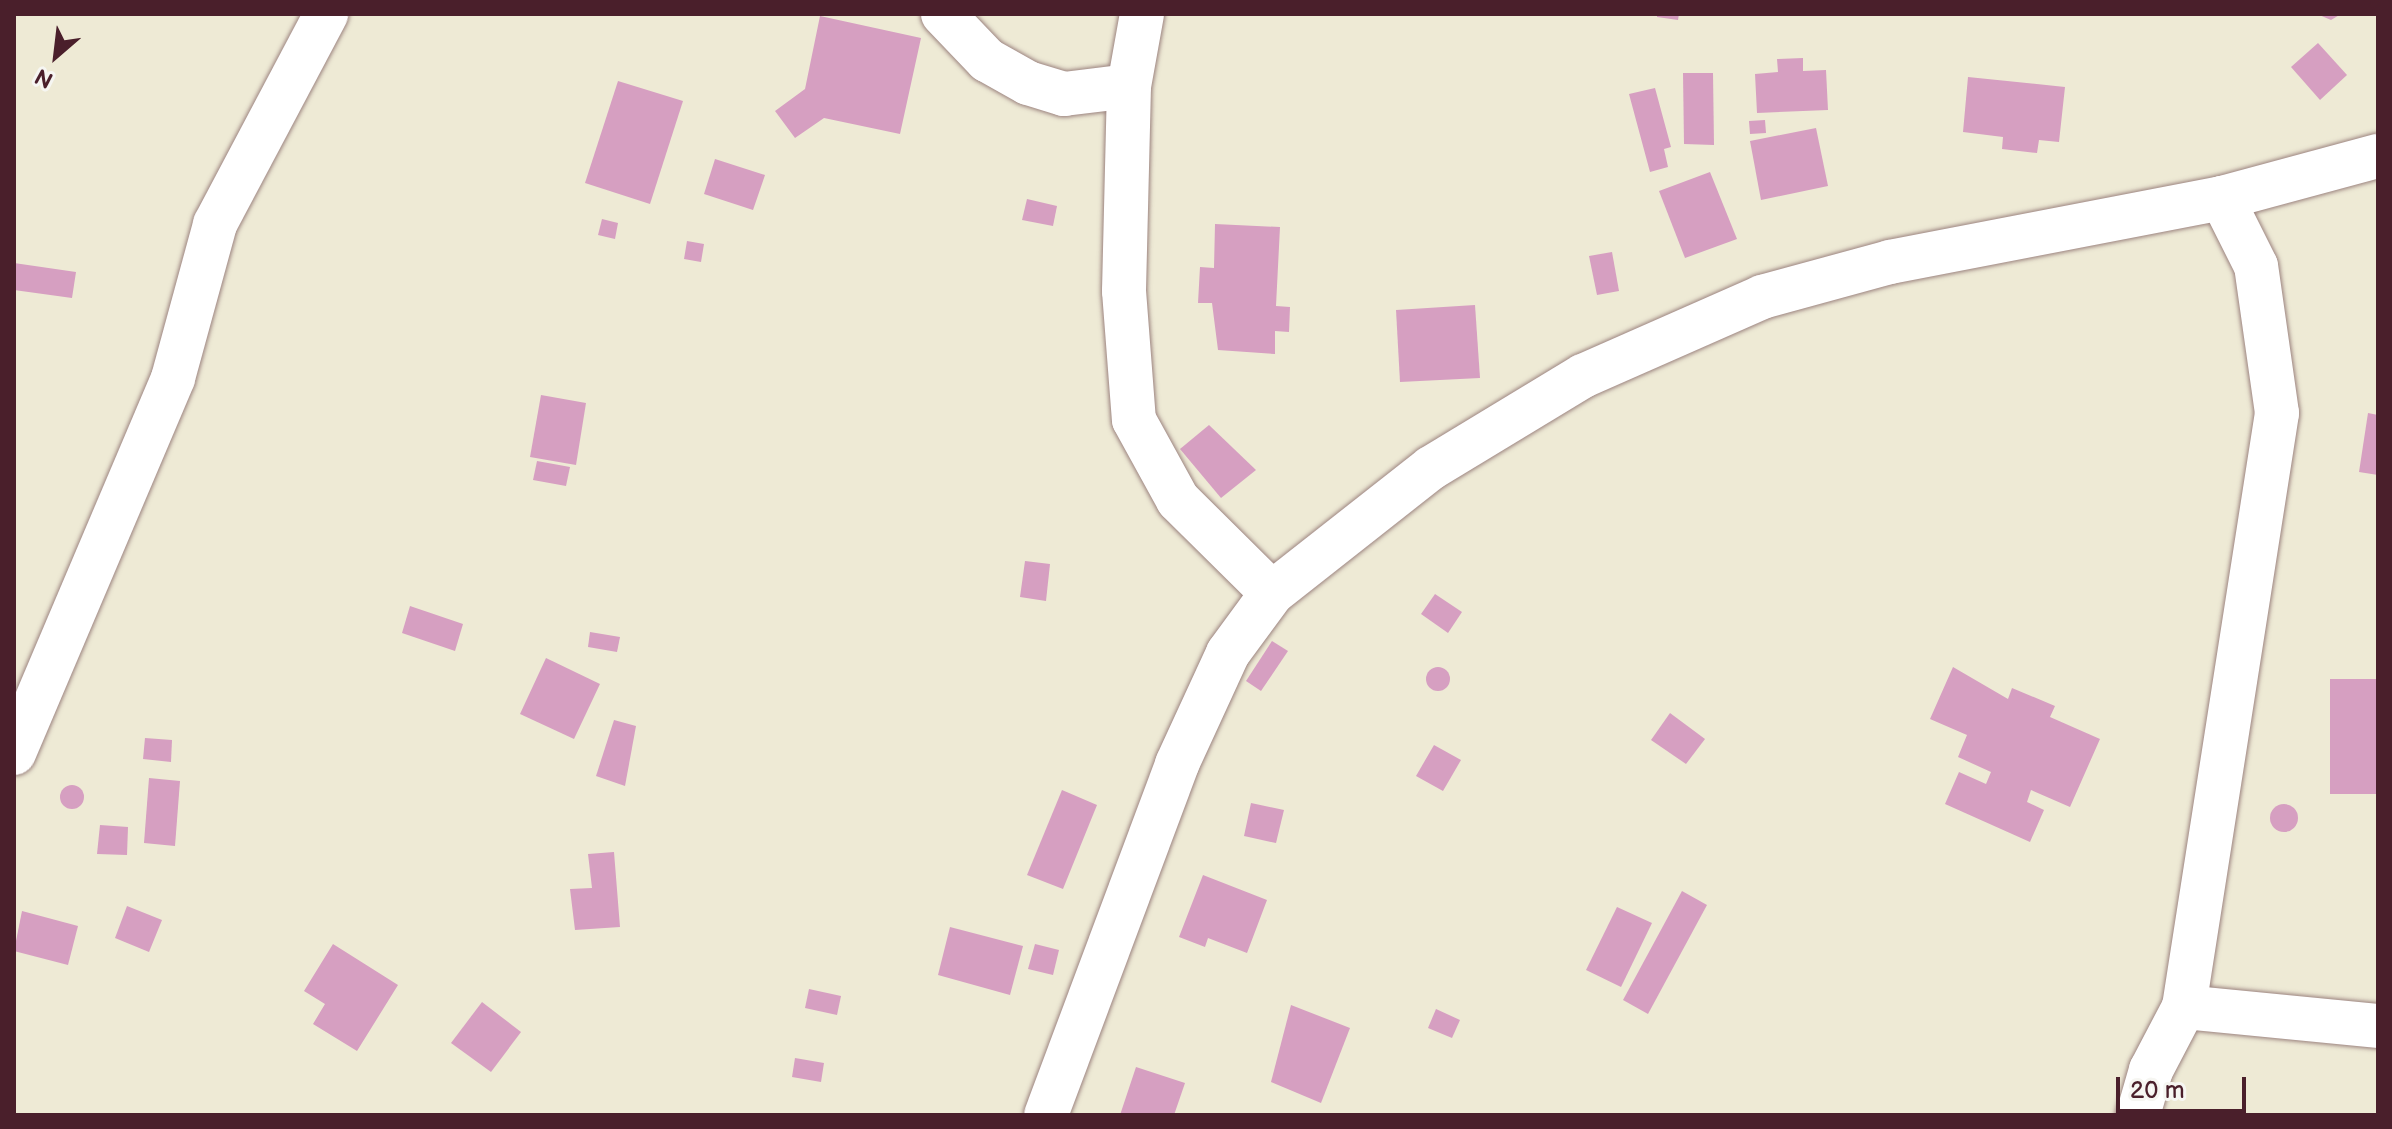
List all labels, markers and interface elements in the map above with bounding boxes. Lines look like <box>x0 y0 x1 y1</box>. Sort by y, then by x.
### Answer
north arrow <box>16 16 96 96</box>
text: N <box>31 62 58 93</box>
scale bar <box>2120 1061 2250 1111</box>
text: 20 m <box>2130 1076 2185 1105</box>

